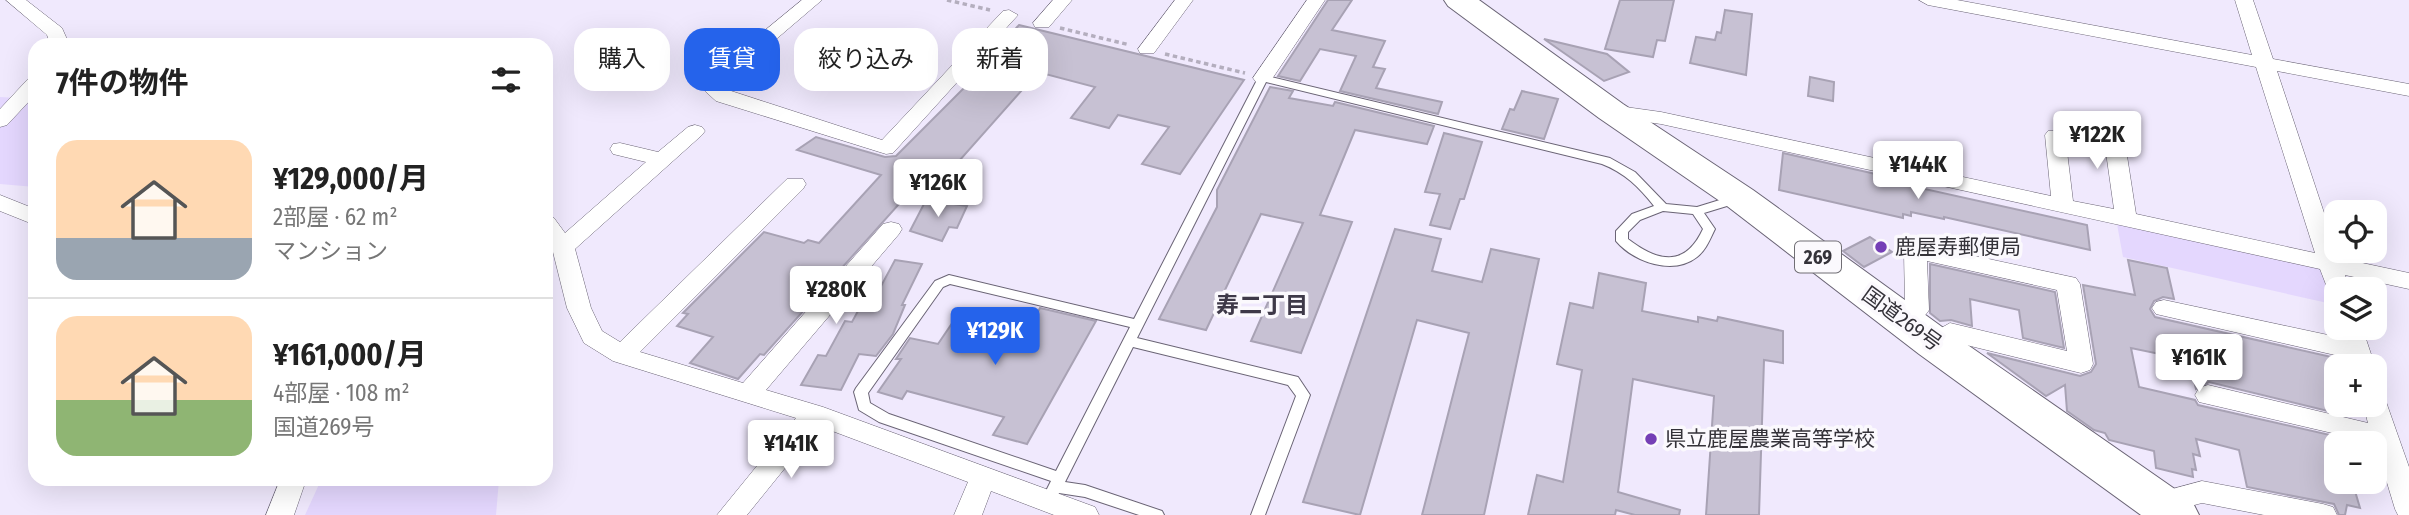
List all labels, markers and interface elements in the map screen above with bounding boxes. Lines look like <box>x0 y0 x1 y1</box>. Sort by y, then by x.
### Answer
chip: 購入 <box>574 28 670 91</box>
chip: 賃貸 <box>684 28 780 91</box>
chip: 絞り込み <box>794 28 938 91</box>
chip: 新着 <box>952 28 1048 91</box>
icon: filters <box>487 61 525 99</box>
text: 7件の物件 <box>56 65 189 101</box>
pin: ¥122K <box>2048 111 2146 171</box>
text: ¥122K <box>2069 120 2125 148</box>
pin: ¥144K <box>1869 142 1967 201</box>
text: ¥144K <box>1889 150 1947 178</box>
pin: ¥126K <box>889 160 987 219</box>
text: ¥129,000/月 <box>273 161 429 197</box>
icon: home <box>112 168 196 252</box>
text: ¥126K <box>910 168 966 196</box>
map controls <box>2324 200 2387 494</box>
button: locate <box>2324 200 2387 263</box>
text: 2部屋 · 62 m² <box>273 203 397 231</box>
place label: 鹿屋寿郵便局 <box>1895 234 2021 260</box>
text: マンション <box>273 237 388 265</box>
marker: 鹿屋寿郵便局 <box>1873 239 1889 255</box>
road number: 269 <box>1795 242 1841 272</box>
pin: ¥280K <box>787 266 885 326</box>
text: ¥280K <box>806 275 866 303</box>
button: layers <box>2324 277 2387 340</box>
street label: 国道269号 <box>1857 281 1947 357</box>
district label: 寿二丁目 <box>1216 291 1308 319</box>
pin: ¥129K <box>946 308 1044 367</box>
text: ¥129K <box>967 316 1023 344</box>
pin: ¥161K <box>2150 334 2248 394</box>
text: ¥161,000/月 <box>273 337 427 373</box>
text: ¥161K <box>2172 343 2226 371</box>
icon: home <box>112 344 196 428</box>
button: + <box>2324 354 2387 417</box>
text: 4部屋 · 108 m² <box>273 379 410 407</box>
text: 国道269号 <box>273 413 374 441</box>
pin: ¥141K <box>742 420 840 480</box>
place label: 県立鹿屋農業高等学校 <box>1665 426 1875 452</box>
text: ¥141K <box>764 429 818 457</box>
marker: 県立鹿屋農業高等学校 <box>1643 431 1659 447</box>
button: − <box>2324 431 2387 494</box>

